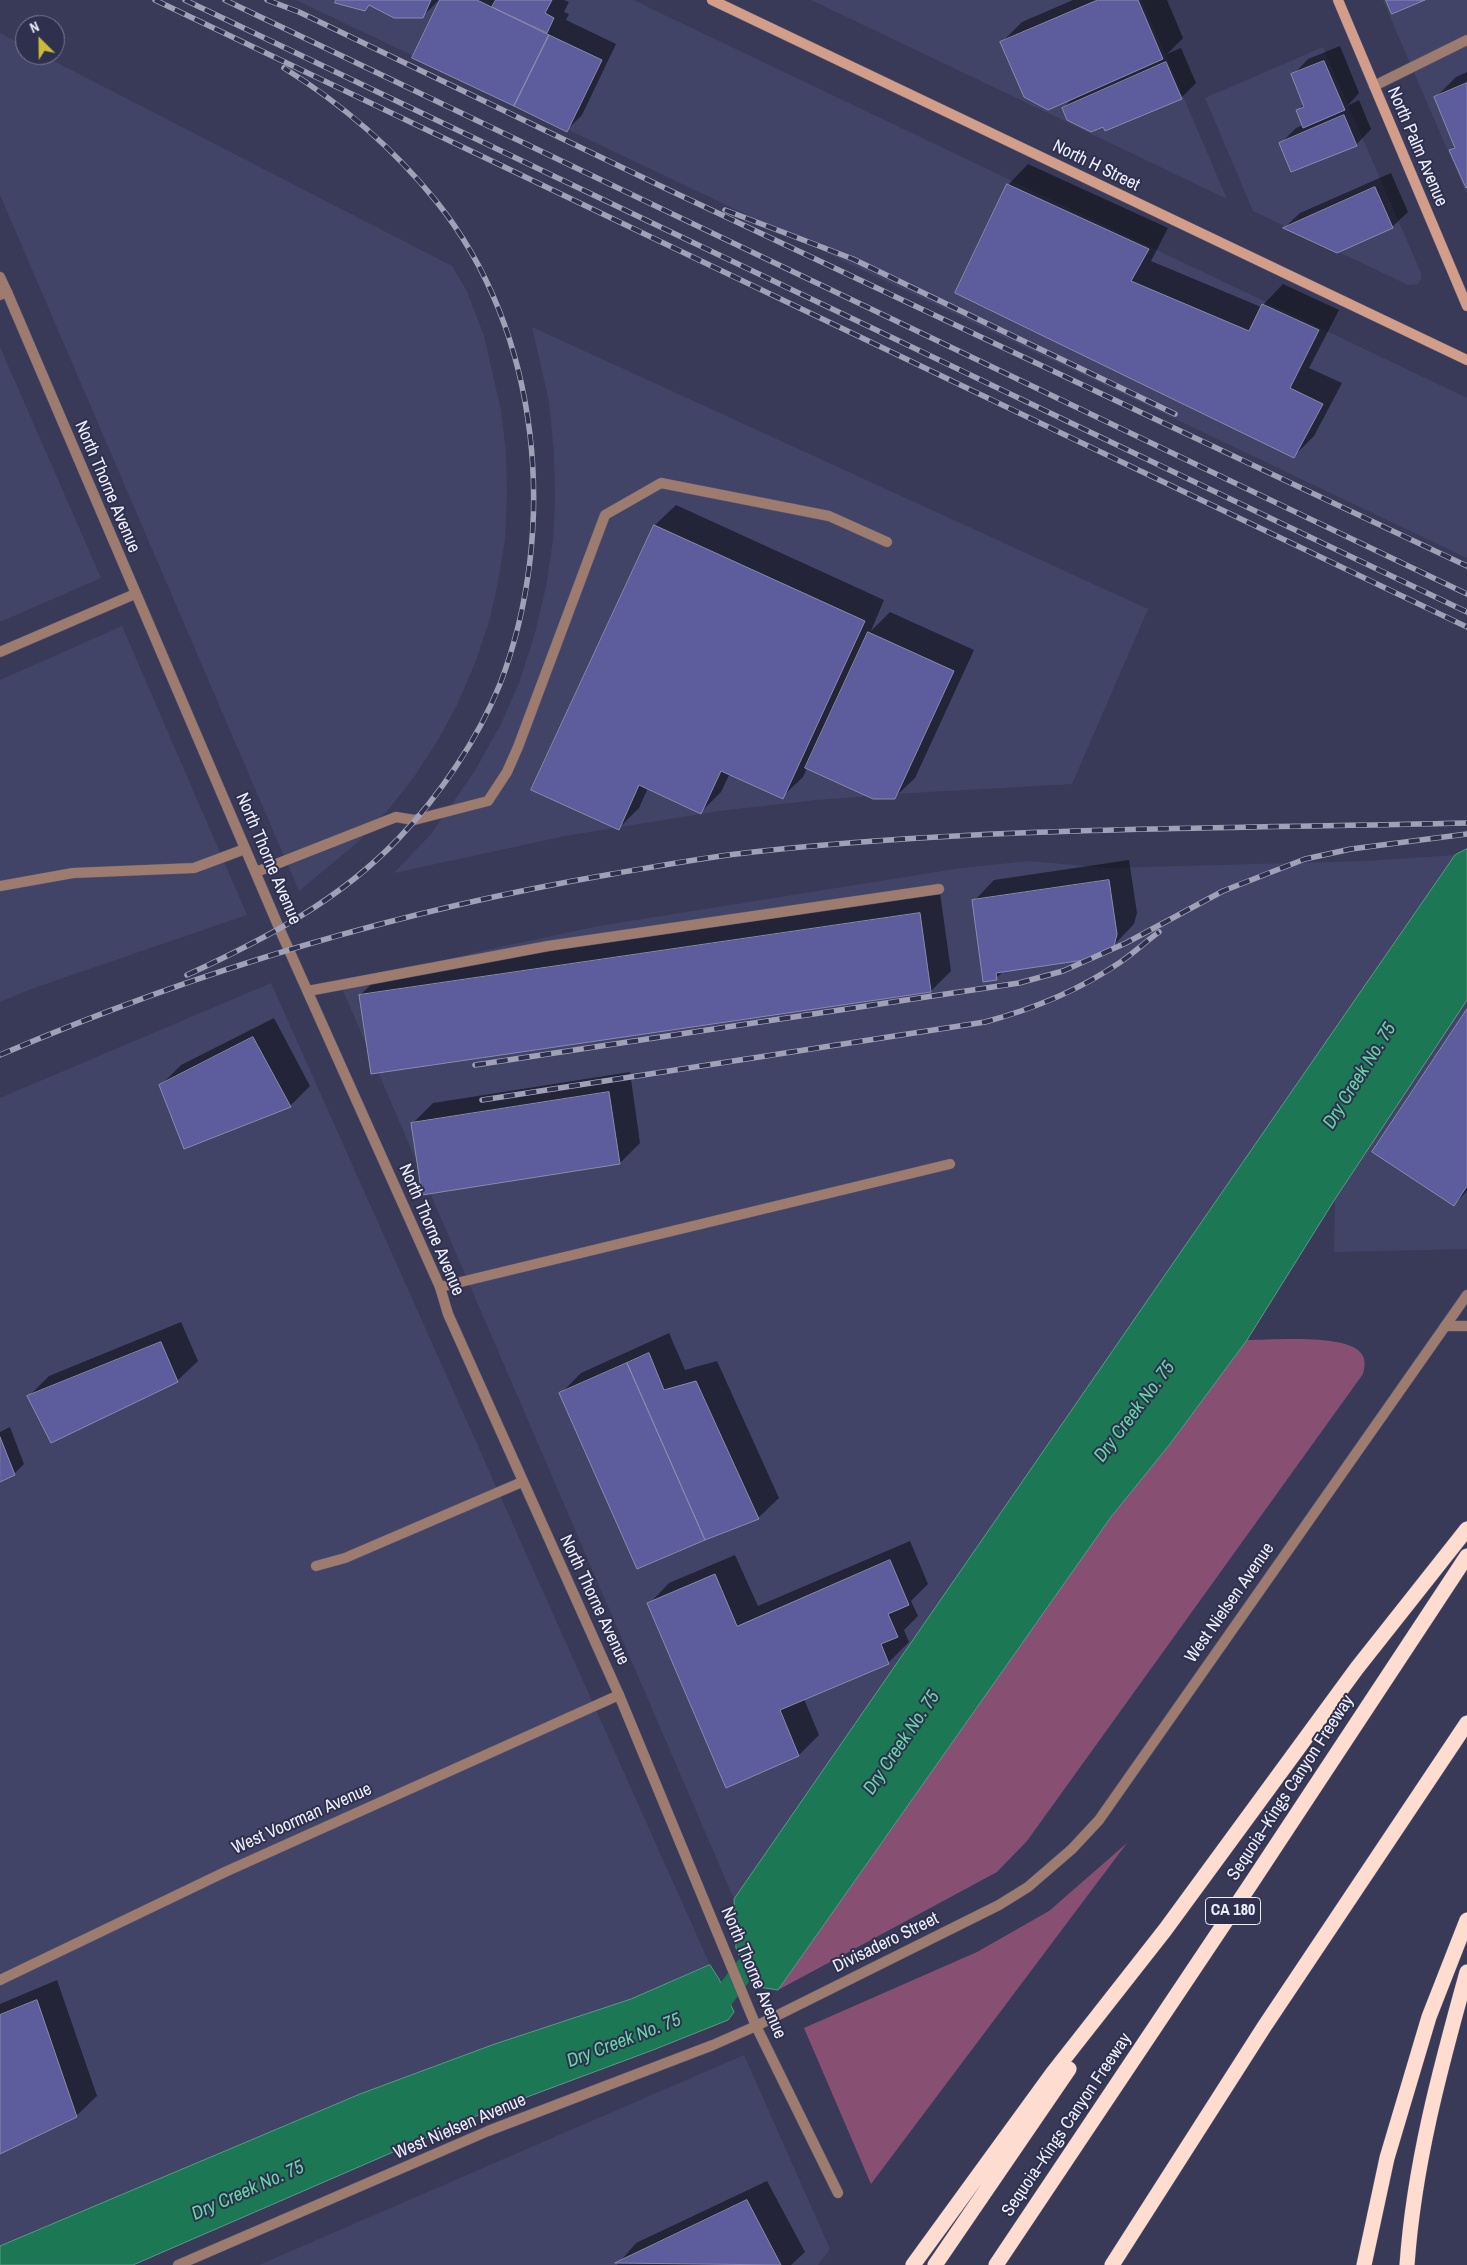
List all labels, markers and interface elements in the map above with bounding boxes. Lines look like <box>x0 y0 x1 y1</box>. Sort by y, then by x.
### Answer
north arrow <box>15 15 65 65</box>
text: N <box>27 17 42 37</box>
street label: North Palm Avenue <box>1382 84 1452 210</box>
street label: North H Street <box>1049 136 1143 196</box>
street label: North Thorne Avenue <box>70 418 144 556</box>
street label: North Thorne Avenue <box>231 790 305 928</box>
water label: Dry Creek No. 75 <box>1318 1019 1402 1133</box>
street label: North Thorne Avenue <box>394 1161 468 1299</box>
water label: Dry Creek No. 75 <box>1090 1357 1180 1467</box>
street label: North Thorne Avenue <box>554 1532 634 1668</box>
street label: West Nielsen Avenue <box>1181 1539 1279 1667</box>
water label: Dry Creek No. 75 <box>859 1687 945 1799</box>
street label: Sequoia–Kings Canyon Freeway <box>1223 1691 1359 1885</box>
street label: West Voorman Avenue <box>229 1779 375 1859</box>
road number: CA 180 <box>1206 1898 1260 1924</box>
street label: North Thorne Avenue <box>716 1904 790 2042</box>
street label: Divisadero Street <box>830 1908 942 1978</box>
water label: Dry Creek No. 75 <box>564 2009 684 2073</box>
street label: Sequoia–Kings Canyon Freeway <box>997 2029 1137 2221</box>
street label: West Nielsen Avenue <box>391 2089 529 2165</box>
water label: Dry Creek No. 75 <box>188 2156 308 2226</box>

